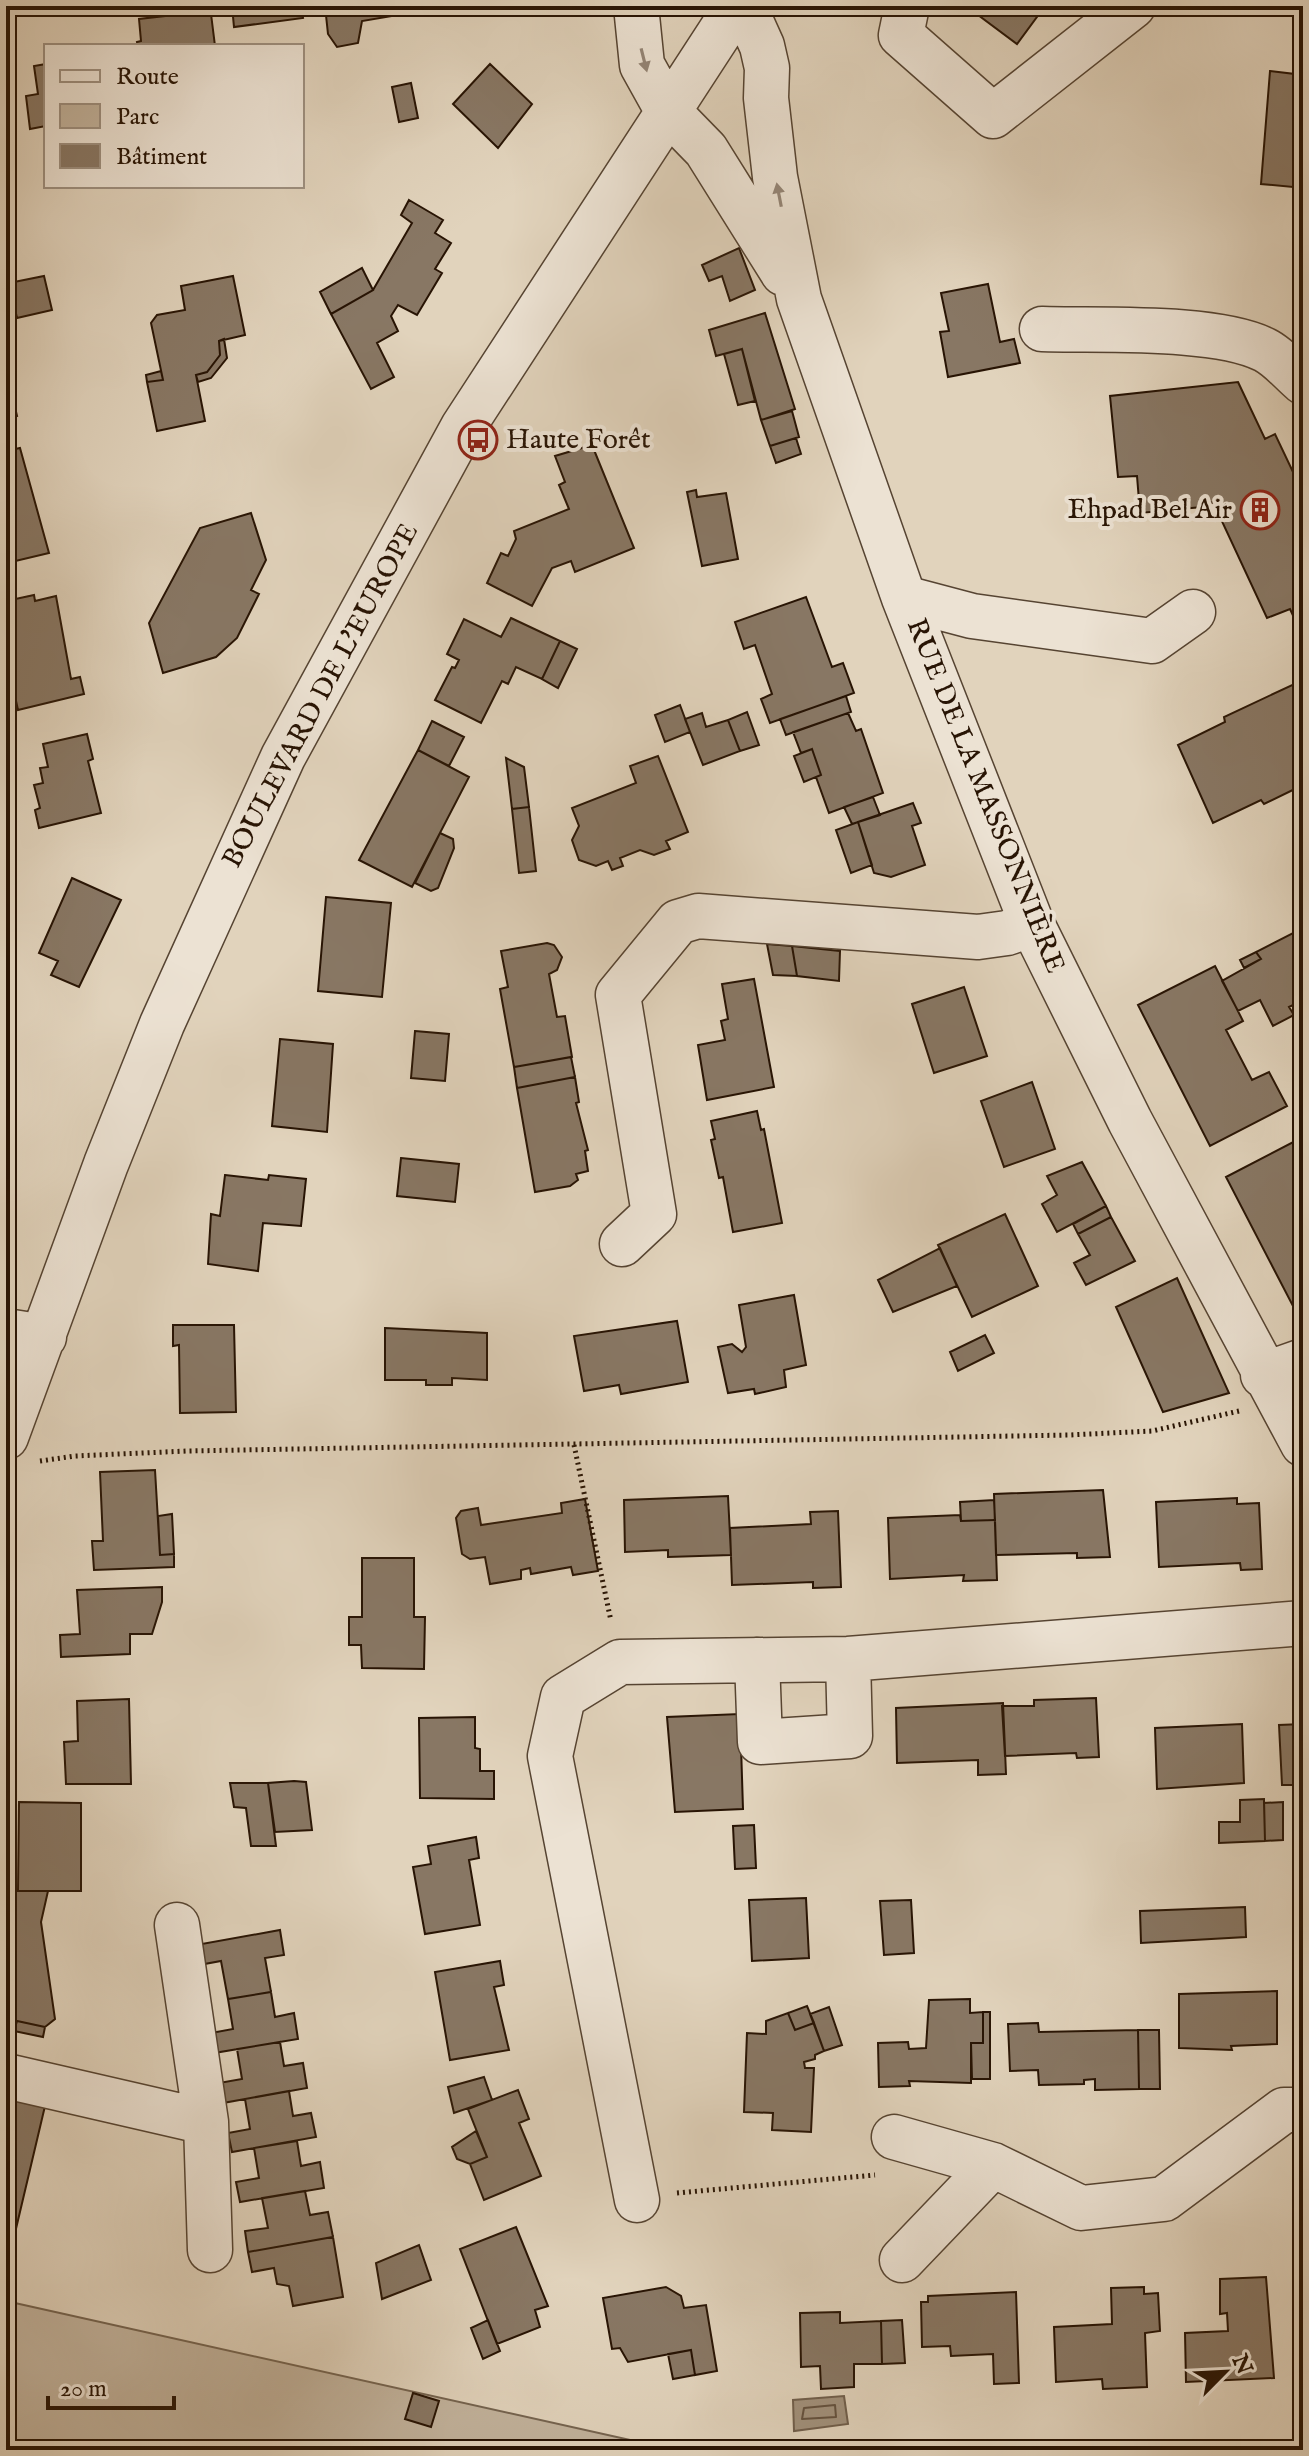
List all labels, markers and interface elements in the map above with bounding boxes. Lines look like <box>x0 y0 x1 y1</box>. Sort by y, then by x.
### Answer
legend <box>44 44 304 188</box>
one-way arrow <box>638 48 650 73</box>
text: Route <box>116 62 179 93</box>
text: Parc <box>116 102 159 133</box>
text: Bâtiment <box>116 142 207 173</box>
one-way arrow <box>772 182 784 207</box>
bus stop icon: Haute Forêt <box>457 419 499 461</box>
place label: Haute Forêt <box>506 423 651 458</box>
building icon: Ehpad Bel Air <box>1239 489 1281 531</box>
place label: Ehpad Bel Air <box>1068 493 1232 528</box>
street label: BOULEVARD DE L'EUROPE <box>215 518 427 874</box>
street label: RUE DE LA MASSONNIÈRE <box>898 613 1073 978</box>
north arrow <box>1185 2332 1265 2412</box>
text: N <box>1224 2349 1258 2379</box>
scale bar <box>48 2360 174 2410</box>
text: 20 m <box>60 2374 107 2405</box>

